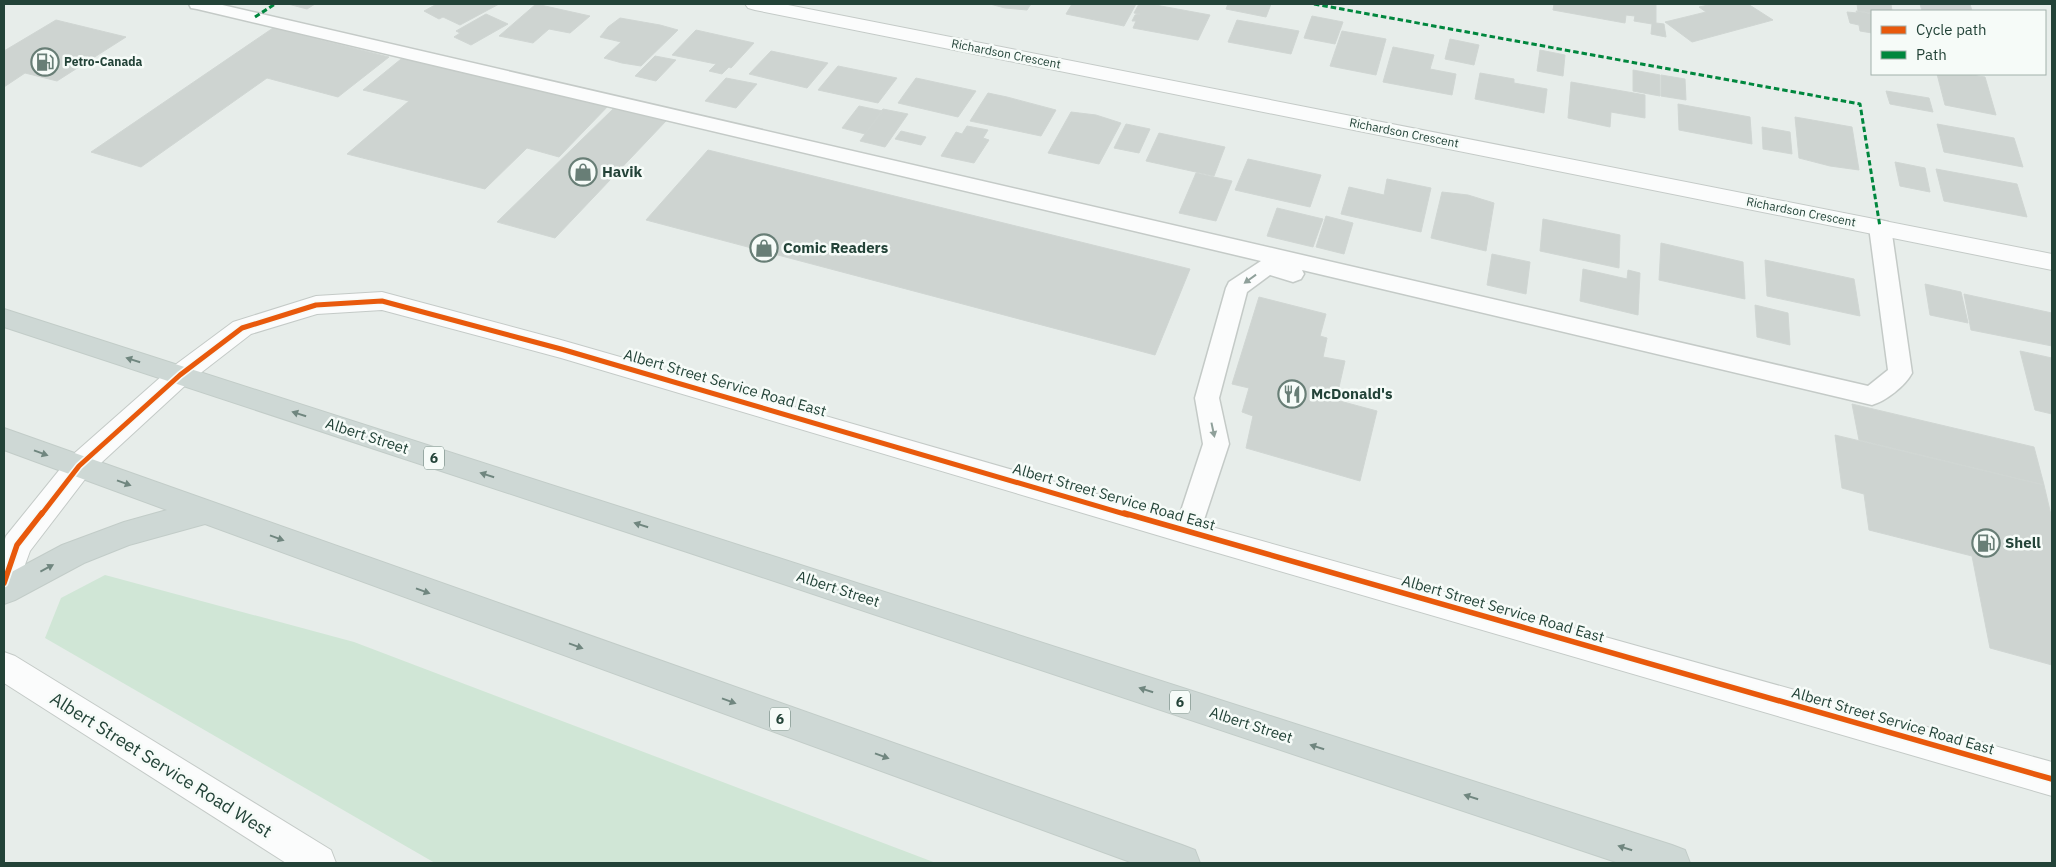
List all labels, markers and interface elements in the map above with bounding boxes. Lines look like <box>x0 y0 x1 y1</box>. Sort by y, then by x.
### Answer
legend <box>1871 10 2046 75</box>
text: Cycle path <box>1916 20 1987 39</box>
street label: Richardson Crescent <box>950 36 1062 71</box>
text: Path <box>1916 45 1947 64</box>
fuel station icon: Petro-Canada <box>30 47 60 77</box>
place label: Petro-Canada <box>64 54 143 69</box>
street label: Richardson Crescent <box>1348 115 1460 150</box>
shop icon: Havik <box>568 157 598 187</box>
place label: Havik <box>602 162 643 181</box>
street label: Richardson Crescent <box>1745 194 1857 229</box>
shop icon: Comic Readers <box>749 233 779 263</box>
place label: Comic Readers <box>783 238 889 257</box>
one-way arrow <box>1243 274 1257 284</box>
street label: Albert Street Service Road East <box>622 344 829 421</box>
one-way arrow <box>126 356 141 363</box>
restaurant icon: McDonald's <box>1277 379 1307 409</box>
place label: McDonald's <box>1311 384 1393 403</box>
one-way arrow <box>291 410 306 417</box>
street label: Albert Street <box>323 413 411 458</box>
one-way arrow <box>1210 423 1218 439</box>
road number: 6 <box>424 446 444 469</box>
one-way arrow <box>34 449 49 457</box>
street label: Albert Street Service Road East <box>1011 458 1218 535</box>
one-way arrow <box>479 470 494 478</box>
one-way arrow <box>117 480 132 487</box>
one-way arrow <box>633 521 648 529</box>
fuel station icon: Shell <box>1971 528 2001 558</box>
place label: Shell <box>2005 533 2041 552</box>
one-way arrow <box>270 534 285 542</box>
one-way arrow <box>39 564 54 572</box>
street label: Albert Street <box>794 566 882 611</box>
street label: Albert Street Service Road East <box>1400 570 1607 647</box>
one-way arrow <box>416 588 431 595</box>
one-way arrow <box>569 643 584 650</box>
street label: Albert Street Service Road East <box>1790 682 1997 759</box>
one-way arrow <box>1138 686 1153 694</box>
street label: Albert Street Service Road West <box>46 687 277 843</box>
road number: 6 <box>1170 690 1190 714</box>
one-way arrow <box>722 698 737 705</box>
street label: Albert Street <box>1207 702 1295 747</box>
road number: 6 <box>770 708 790 731</box>
one-way arrow <box>1309 742 1324 750</box>
one-way arrow <box>875 752 890 760</box>
one-way arrow <box>1463 793 1478 801</box>
one-way arrow <box>1618 844 1633 851</box>

